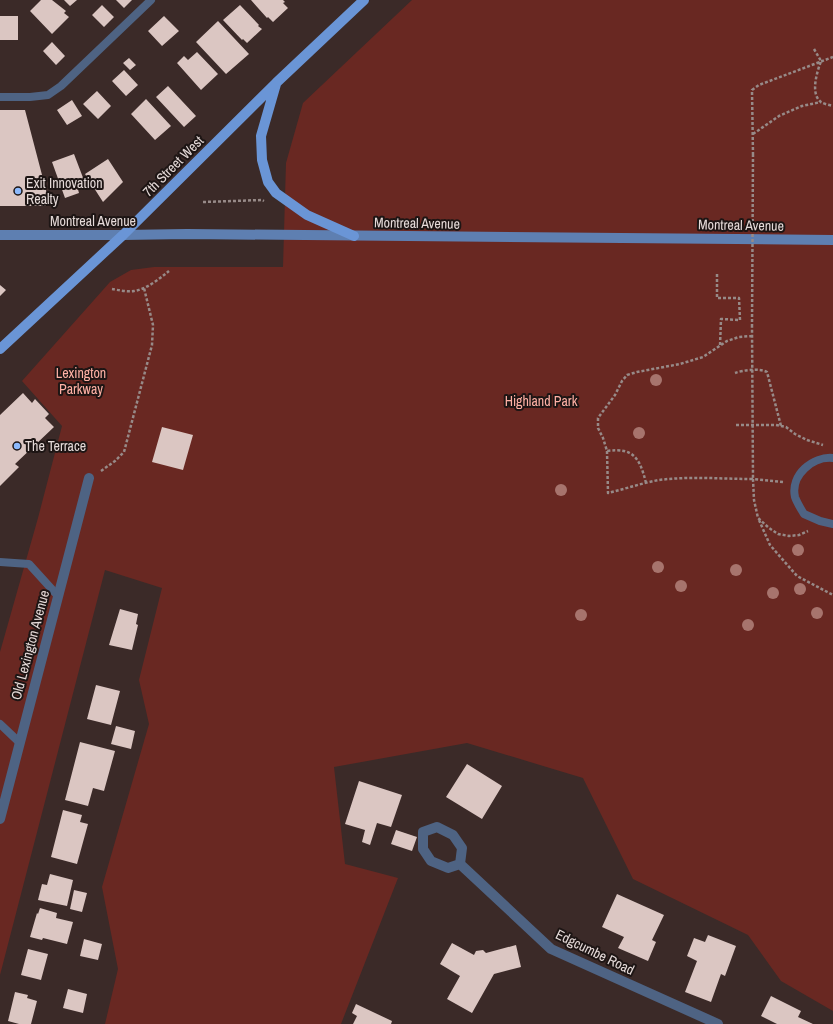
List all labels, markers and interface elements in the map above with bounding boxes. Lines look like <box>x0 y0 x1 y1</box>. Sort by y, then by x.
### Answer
street label: 7th Street West <box>139 132 207 200</box>
place label: Exit Innovation Realty <box>26 174 103 208</box>
marker: Exit Innovation Realty <box>13 186 23 196</box>
street label: Montreal Avenue <box>50 212 136 230</box>
street label: Montreal Avenue <box>374 213 460 233</box>
street label: Montreal Avenue <box>698 215 784 235</box>
park label: Lexington Parkway <box>56 364 106 398</box>
park label: Highland Park <box>505 392 578 410</box>
place label: The Terrace <box>25 437 86 455</box>
marker: The Terrace <box>12 441 22 451</box>
street label: Old Lexington Avenue <box>7 588 53 702</box>
street label: Edgcumbe Road <box>553 925 637 979</box>

